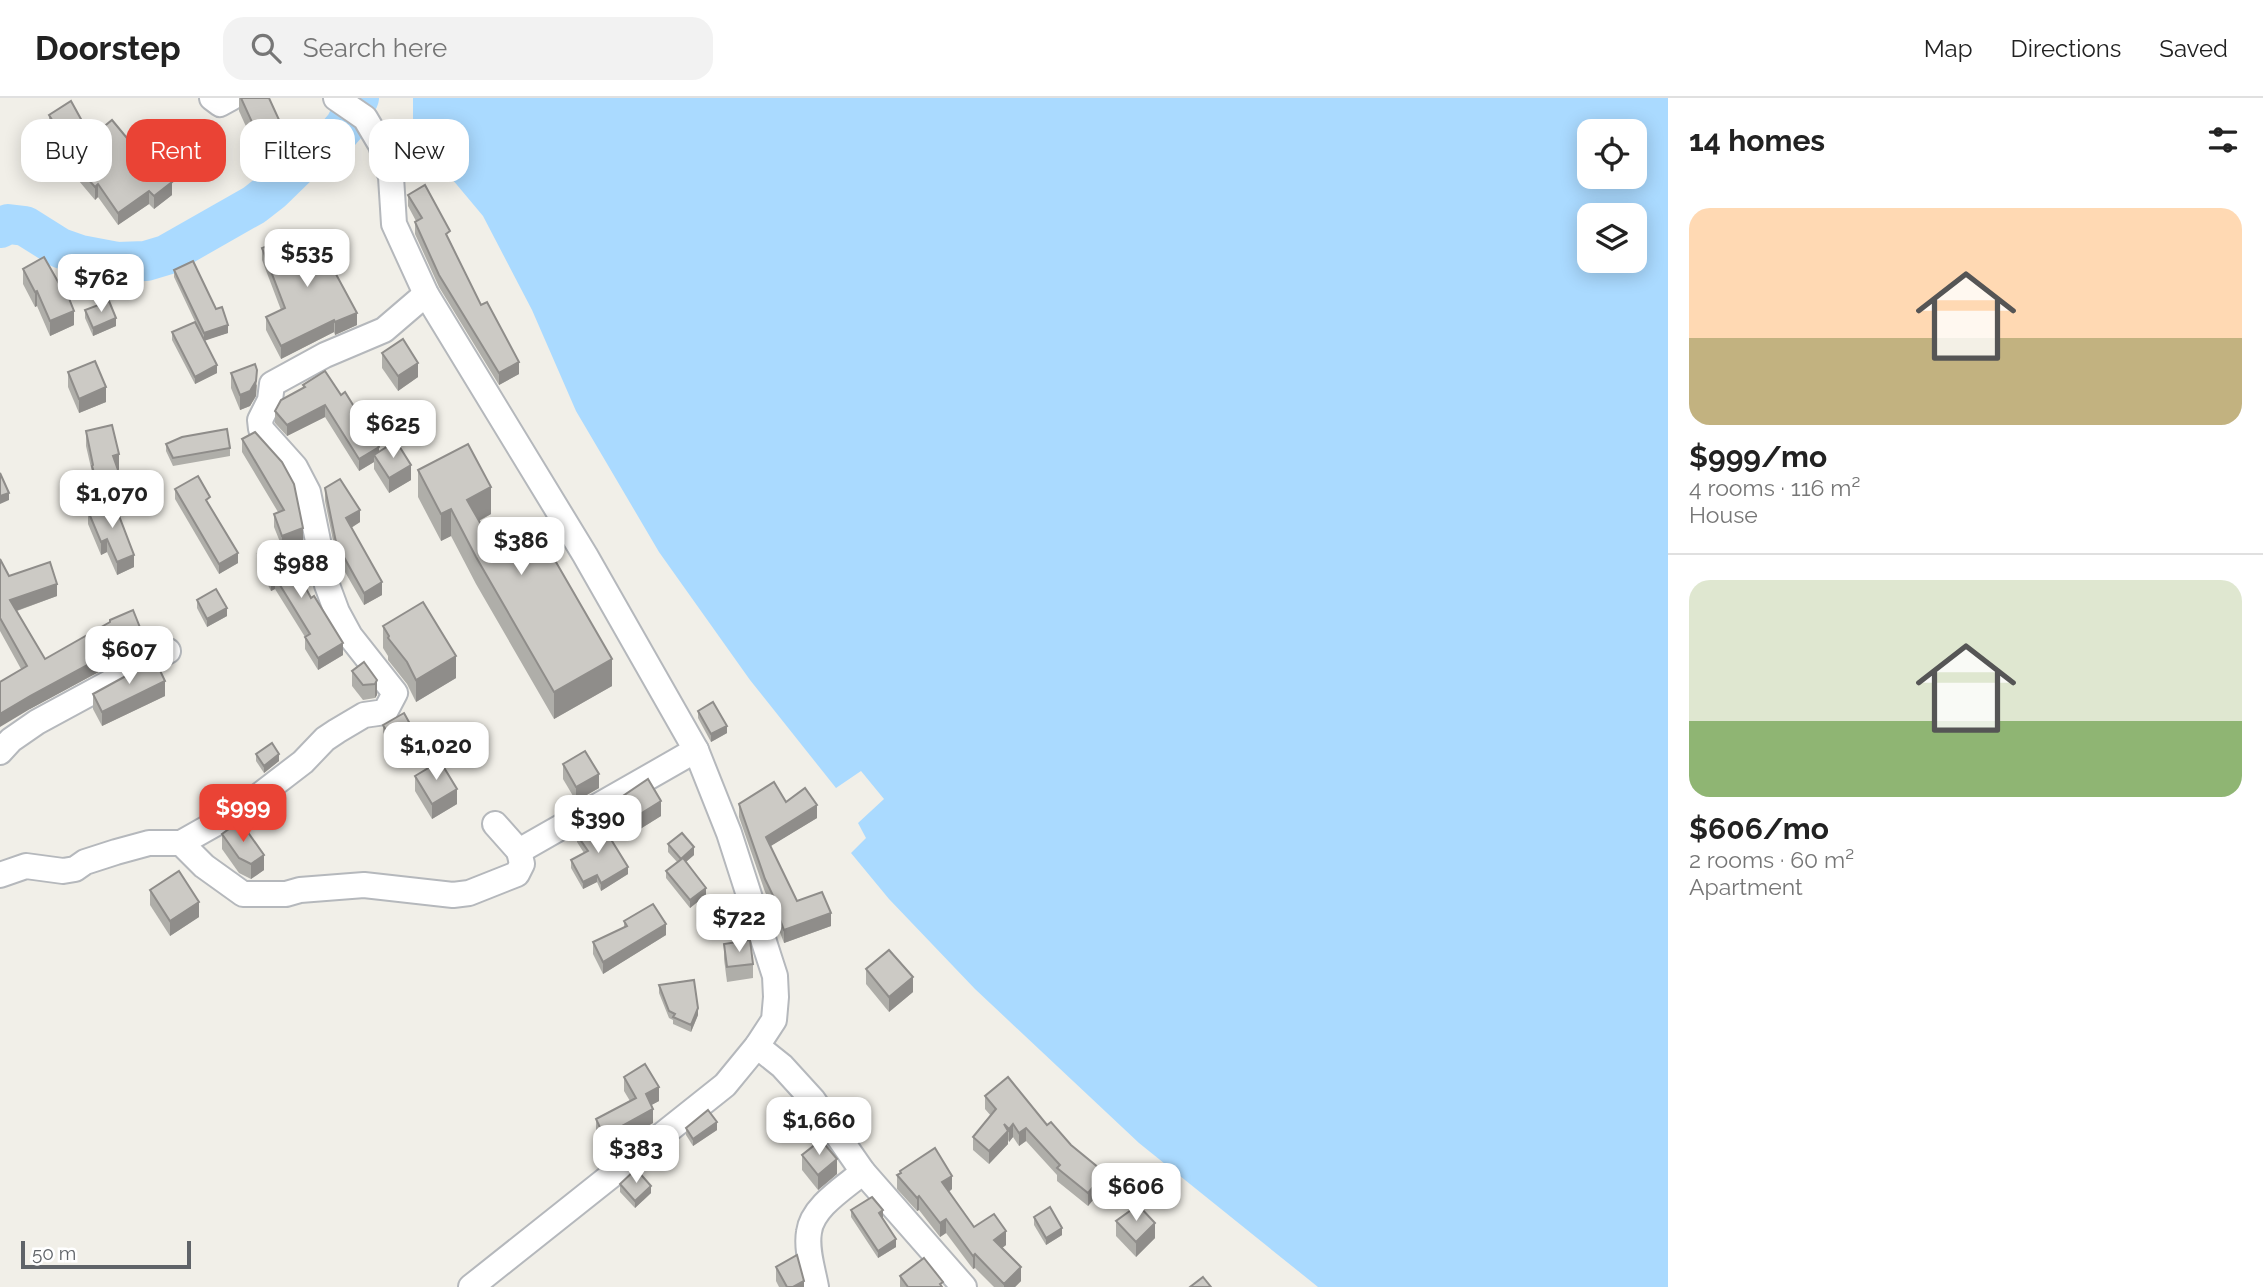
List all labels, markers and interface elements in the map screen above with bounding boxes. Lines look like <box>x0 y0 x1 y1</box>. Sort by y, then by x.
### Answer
search box <box>223 17 713 80</box>
text: Doorstep <box>35 29 181 68</box>
icon: search <box>247 29 285 67</box>
text: Search here <box>303 33 447 63</box>
text: Map <box>1924 34 1973 63</box>
text: Directions <box>2011 34 2121 63</box>
text: Saved <box>2159 34 2228 63</box>
chip: Buy <box>21 119 112 182</box>
chip: Rent <box>126 119 226 182</box>
chip: Filters <box>240 119 355 182</box>
chip: New <box>369 119 469 182</box>
map controls <box>1577 119 1647 273</box>
button: locate <box>1577 119 1647 189</box>
icon: filters <box>2204 121 2242 159</box>
text: 14 homes <box>1689 123 1825 158</box>
button: layers <box>1577 203 1647 273</box>
pin: $535 <box>266 230 348 289</box>
text: $535 <box>281 238 333 265</box>
icon: home <box>1903 253 2029 379</box>
pin: $762 <box>60 254 142 314</box>
text: $762 <box>74 263 128 290</box>
pin: $625 <box>352 400 434 460</box>
text: $625 <box>366 409 420 436</box>
text: $999/mo <box>1689 439 1827 474</box>
pin: $1,070 <box>55 470 169 530</box>
text: 4 rooms · 116 m² <box>1689 474 1860 501</box>
text: $1,070 <box>76 479 148 506</box>
text: House <box>1689 501 1758 528</box>
pin: $386 <box>480 518 562 577</box>
text: $386 <box>493 526 549 553</box>
pin: $988 <box>260 540 342 600</box>
text: $988 <box>273 549 329 576</box>
icon: home <box>1903 625 2029 751</box>
pin: $607 <box>88 626 170 686</box>
text: $607 <box>101 635 157 662</box>
pin: $1,020 <box>379 722 493 782</box>
text: $1,020 <box>400 731 472 758</box>
pin: $999 <box>202 784 284 844</box>
text: $999 <box>215 793 271 820</box>
pin: $390 <box>557 796 639 855</box>
text: $390 <box>571 804 625 831</box>
text: $606/mo <box>1689 811 1829 846</box>
text: 2 rooms · 60 m² <box>1689 846 1854 873</box>
text: Apartment <box>1689 873 1803 900</box>
pin: $722 <box>698 894 780 954</box>
text: $722 <box>712 903 766 930</box>
pin: $1,660 <box>762 1098 876 1157</box>
text: $1,660 <box>782 1106 856 1133</box>
pin: $383 <box>595 1126 677 1185</box>
text: $383 <box>609 1134 663 1161</box>
pin: $606 <box>1095 1164 1177 1223</box>
text: $606 <box>1108 1172 1164 1199</box>
scale bar <box>21 1238 191 1270</box>
text: 50 m <box>32 1242 76 1264</box>

